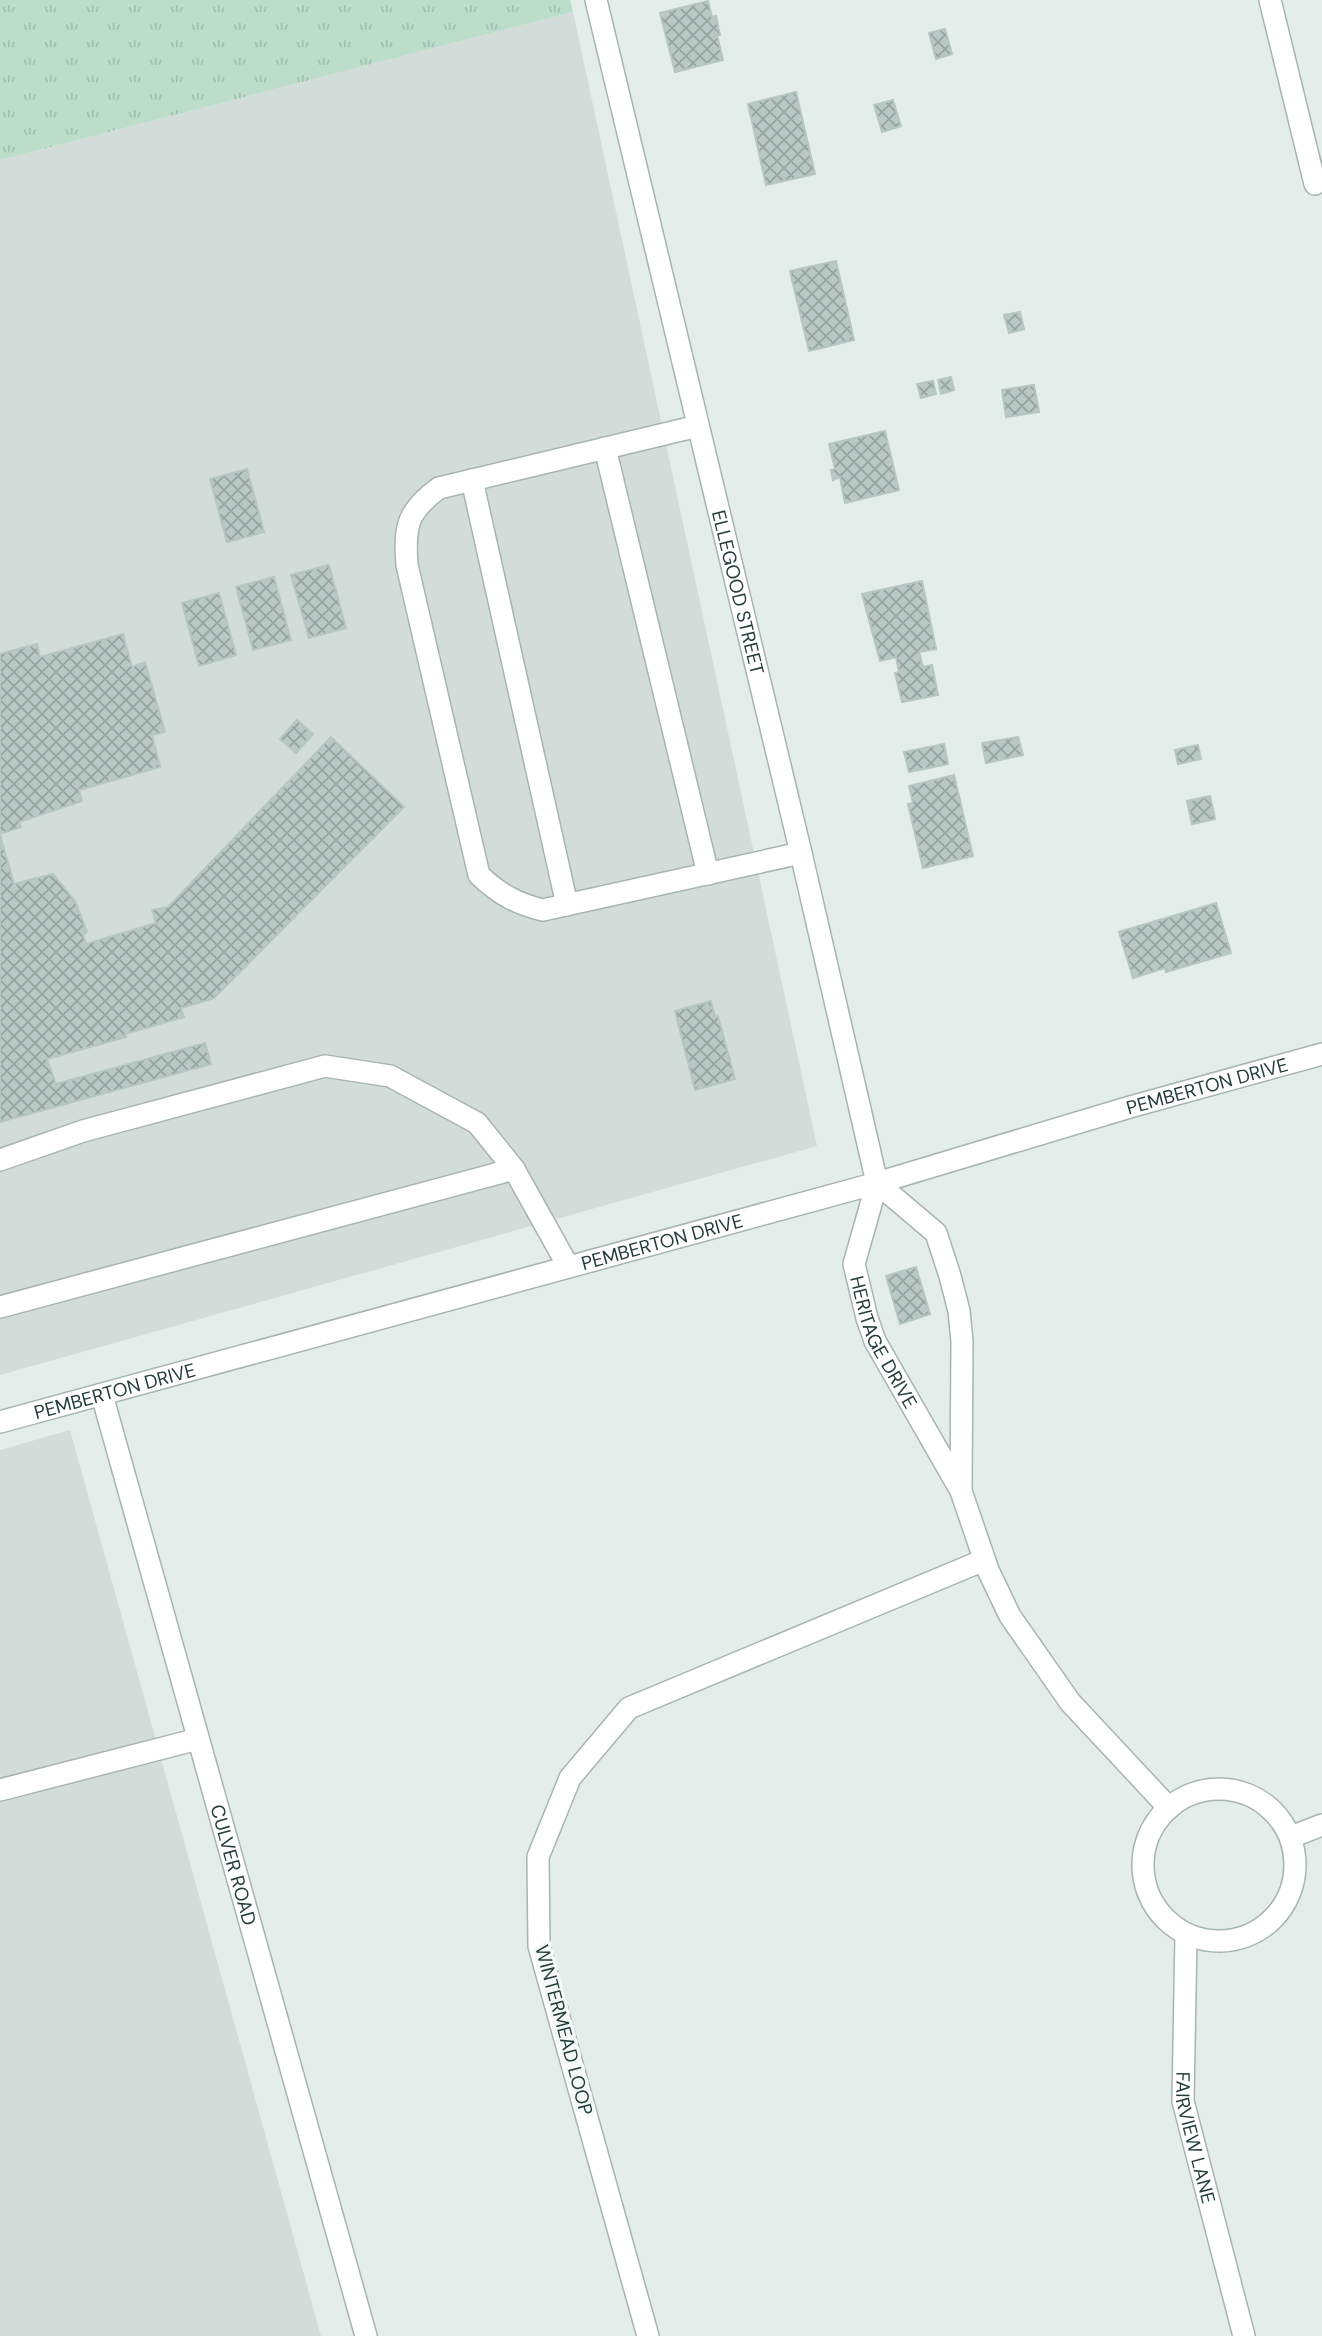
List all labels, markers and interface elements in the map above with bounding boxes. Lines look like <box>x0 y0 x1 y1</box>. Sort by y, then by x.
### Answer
street label: ELLEGOOD STREET <box>706 507 770 677</box>
street label: PEMBERTON DRIVE <box>1123 1052 1291 1120</box>
street label: PEMBERTON DRIVE <box>578 1208 745 1276</box>
street label: HERITAGE DRIVE <box>845 1273 923 1413</box>
street label: PEMBERTON DRIVE <box>31 1357 198 1425</box>
street label: CULVER ROAD <box>205 1802 263 1928</box>
street label: WINTERMEAD LOOP <box>529 1942 599 2118</box>
street label: FAIRVIEW LANE <box>1170 2071 1222 2206</box>

